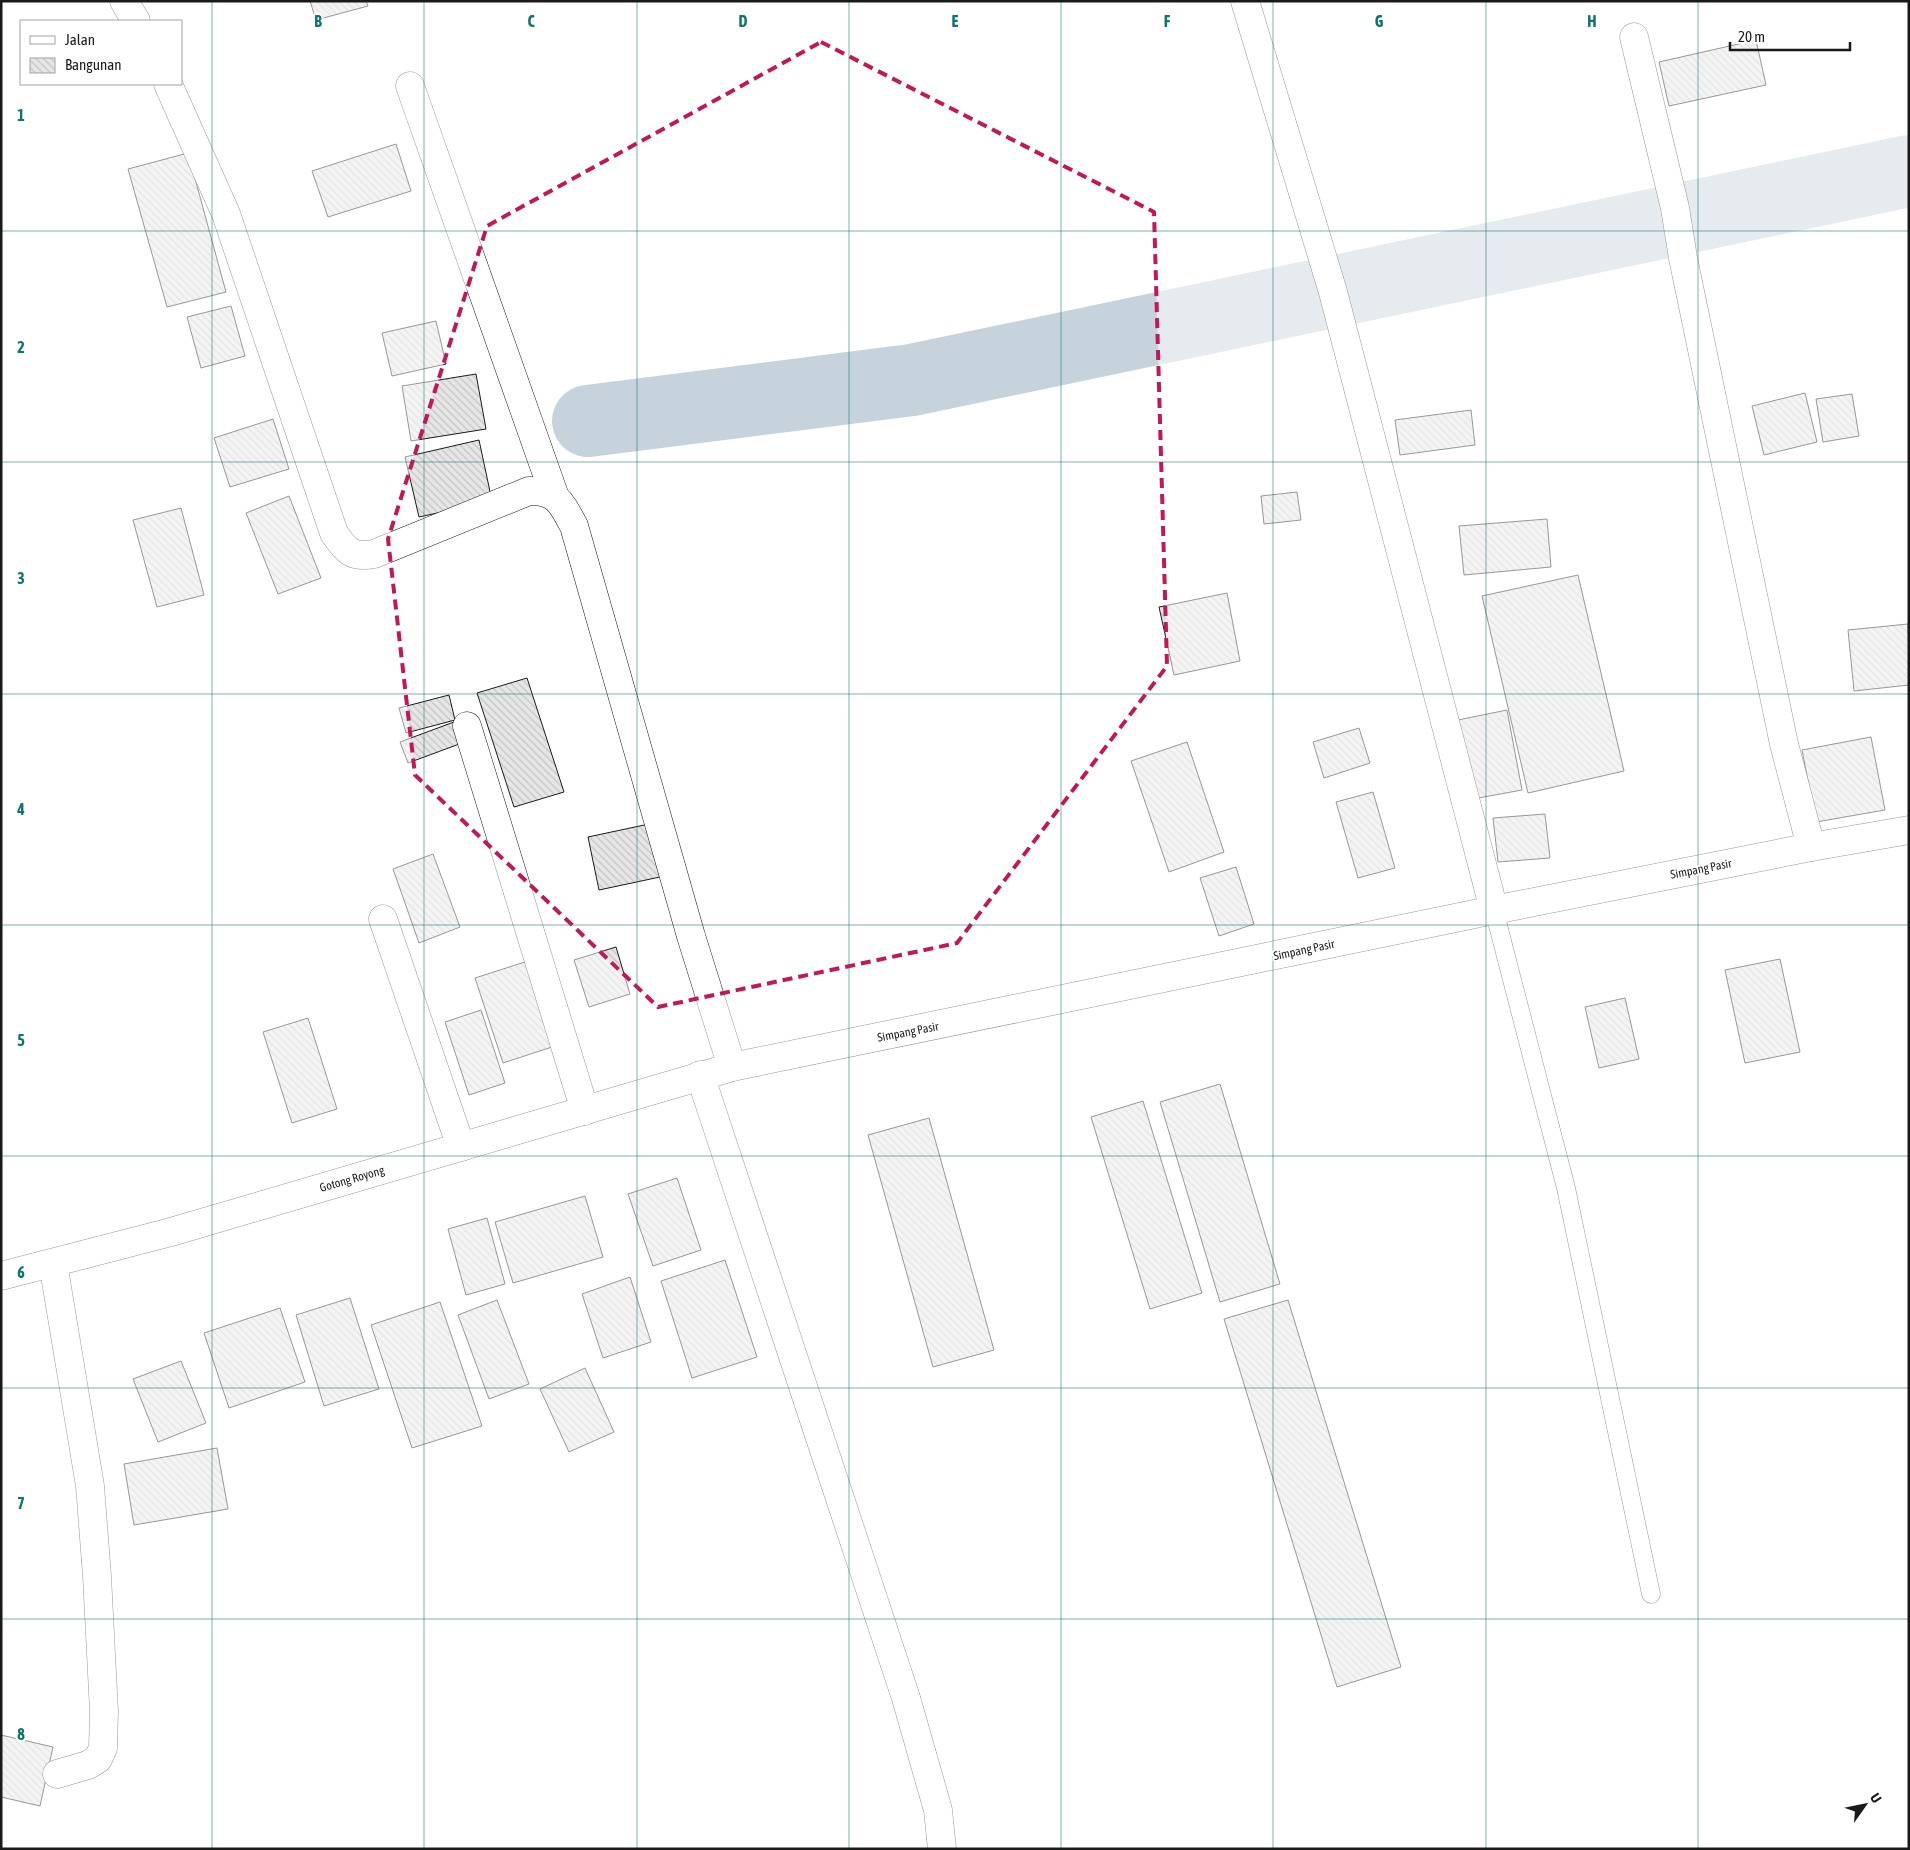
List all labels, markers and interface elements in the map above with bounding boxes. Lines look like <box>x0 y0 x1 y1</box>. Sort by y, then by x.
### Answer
text: B <box>314 12 322 30</box>
text: C <box>527 12 535 30</box>
text: D <box>739 12 748 30</box>
text: E <box>952 12 959 30</box>
text: F <box>1164 12 1171 30</box>
text: G <box>1375 12 1384 30</box>
text: H <box>1587 12 1597 30</box>
legend <box>20 20 182 85</box>
scale bar <box>1730 20 1850 52</box>
text: 20 m <box>1738 28 1765 45</box>
text: Jalan <box>65 31 95 48</box>
text: Bangunan <box>65 56 122 73</box>
text: 1 <box>17 106 25 124</box>
text: 2 <box>17 338 25 356</box>
text: 3 <box>17 569 25 587</box>
text: 4 <box>16 800 25 818</box>
street label: Simpang Pasir <box>1669 856 1733 882</box>
street label: Simpang Pasir <box>1272 937 1336 963</box>
street label: Simpang Pasir <box>876 1019 940 1045</box>
text: 5 <box>17 1031 25 1049</box>
street label: Gotong Royong <box>318 1163 387 1195</box>
text: 6 <box>17 1263 25 1281</box>
text: 7 <box>17 1494 25 1512</box>
text: 8 <box>17 1725 25 1743</box>
north arrow <box>1840 1780 1890 1830</box>
text: U <box>1867 1790 1885 1806</box>

